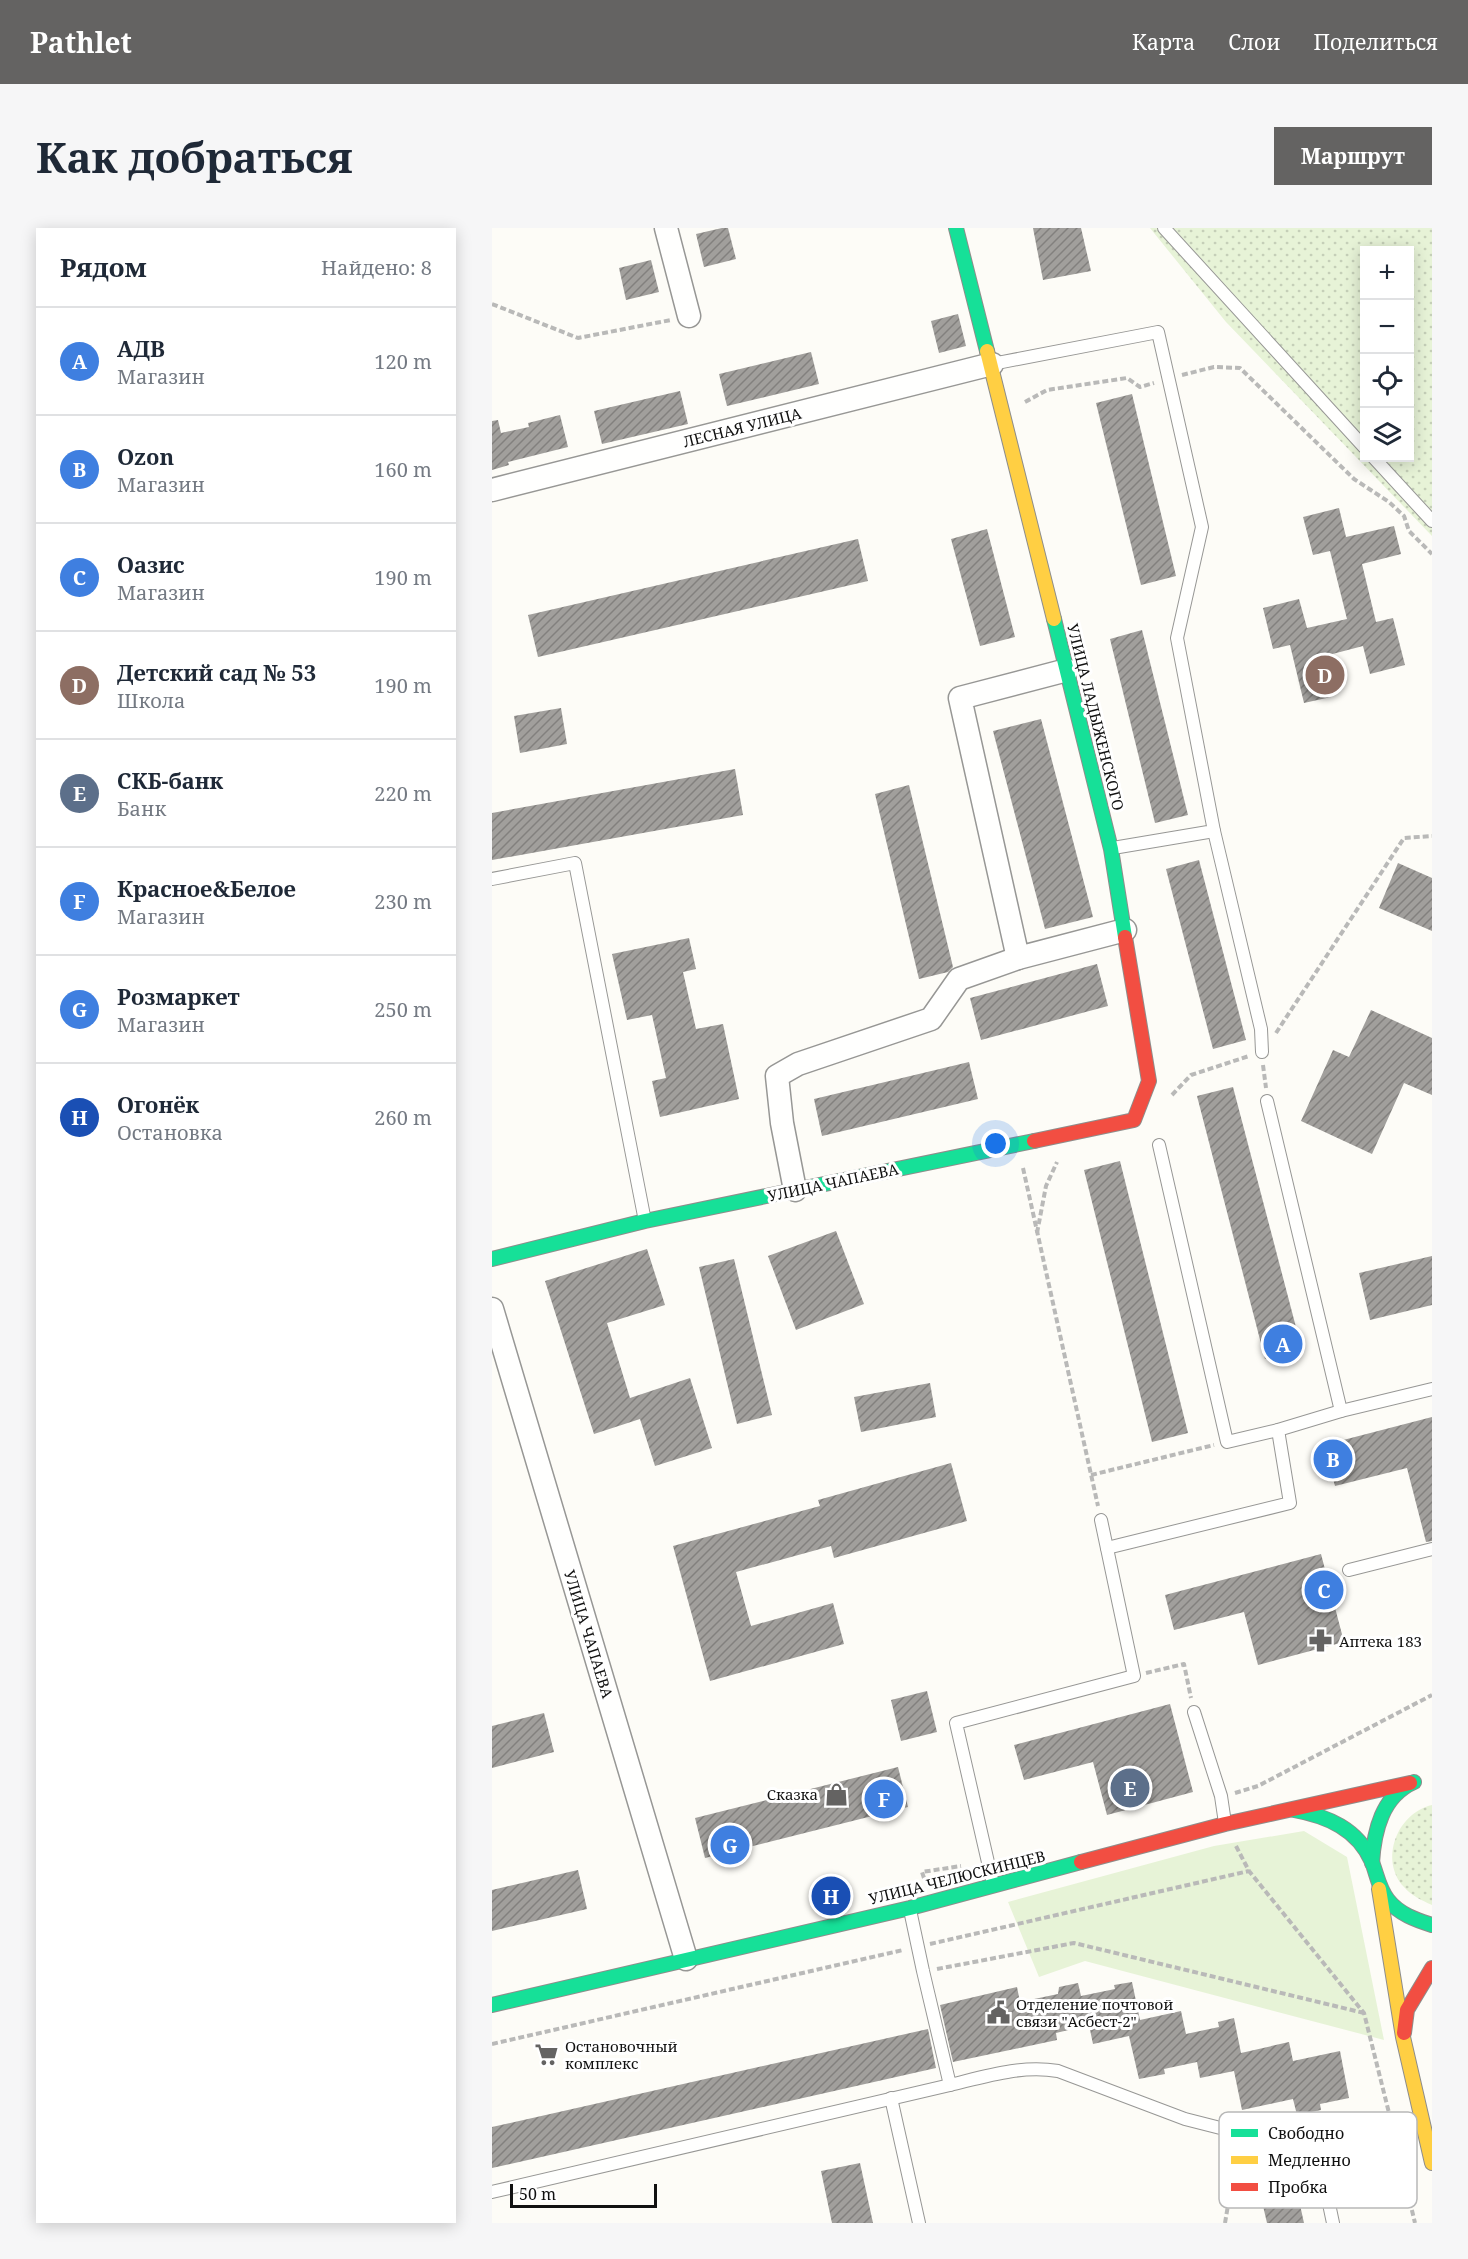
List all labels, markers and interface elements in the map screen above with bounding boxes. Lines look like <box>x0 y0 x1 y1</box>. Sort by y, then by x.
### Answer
text: Pathlet <box>30 23 132 61</box>
text: Карта <box>1132 28 1195 56</box>
text: Слои <box>1228 28 1280 56</box>
text: Поделиться <box>1313 28 1438 56</box>
button: Маршрут <box>1274 127 1432 185</box>
text: Как добраться <box>36 128 353 185</box>
map controls <box>1360 246 1414 462</box>
button: + <box>1360 246 1414 300</box>
text: Рядом <box>60 249 147 285</box>
text: Найдено: 8 <box>321 254 432 281</box>
button: − <box>1360 300 1414 354</box>
text: АДВ <box>117 333 165 363</box>
text: A <box>72 348 87 375</box>
text: 120 m <box>374 348 432 375</box>
button: locate <box>1360 354 1414 408</box>
text: Магазин <box>117 363 205 390</box>
street label: ЛЕСНАЯ УЛИЦА <box>681 403 804 451</box>
button: layers <box>1360 408 1414 462</box>
text: Ozon <box>117 441 174 471</box>
text: B <box>73 456 86 483</box>
text: 160 m <box>374 456 432 483</box>
text: Магазин <box>117 471 205 498</box>
text: Оазис <box>117 549 185 579</box>
text: C <box>73 564 86 591</box>
text: 190 m <box>374 564 432 591</box>
text: Магазин <box>117 579 205 606</box>
street label: УЛИЦА ЛАДЫЖЕНСКОГО <box>1063 621 1129 813</box>
pin: D <box>1306 652 1344 698</box>
text: Детский сад № 53 <box>117 657 316 687</box>
text: D <box>72 672 87 699</box>
text: 190 m <box>374 672 432 699</box>
text: Школа <box>117 687 186 714</box>
text: СКБ-банк <box>117 765 223 795</box>
text: E <box>73 780 86 807</box>
text: 220 m <box>374 780 432 807</box>
text: Банк <box>117 795 166 822</box>
text: Красное&Белое <box>117 873 296 903</box>
text: F <box>73 888 86 915</box>
text: 230 m <box>374 888 432 915</box>
text: Магазин <box>117 903 205 930</box>
text: Розмаркет <box>117 981 240 1011</box>
text: G <box>72 996 87 1023</box>
text: 250 m <box>374 996 432 1023</box>
text: Магазин <box>117 1011 205 1038</box>
text: Огонёк <box>117 1089 199 1119</box>
text: H <box>71 1104 88 1131</box>
text: 260 m <box>374 1104 432 1131</box>
text: Остановка <box>117 1119 223 1146</box>
your location <box>981 1129 1010 1158</box>
street label: УЛИЦА ЧАПАЕВА <box>766 1158 901 1206</box>
pin: A <box>1264 1322 1302 1366</box>
pin: B <box>1314 1436 1352 1482</box>
street label: УЛИЦА ЧАПАЕВА <box>560 1567 618 1701</box>
pin: C <box>1304 1568 1344 1612</box>
pharmacy icon: Аптека 183 <box>1308 1628 1334 1654</box>
place label: Аптека 183 <box>1339 1631 1422 1651</box>
pin: E <box>1110 1766 1150 1810</box>
pin: F <box>864 1776 904 1822</box>
shop icon: Сказка <box>823 1781 849 1807</box>
place label: Сказка <box>767 1784 818 1804</box>
pin: G <box>710 1822 750 1868</box>
street label: УЛИЦА ЧЕЛЮСКИНЦЕВ <box>867 1845 1047 1909</box>
pin: H <box>812 1874 850 1918</box>
place label: Отделение почтовой связи "Асбест-2" <box>1016 1994 1173 2031</box>
public building icon: Отделение почтовой связи "Асбест-2" <box>985 2000 1011 2026</box>
place label: Остановочный комплекс <box>565 2036 678 2073</box>
supermarket icon: Остановочный комплекс <box>534 2042 560 2068</box>
legend <box>1219 2112 1417 2208</box>
text: Свободно <box>1268 2122 1344 2144</box>
text: Медленно <box>1268 2149 1351 2171</box>
text: Пробка <box>1268 2176 1328 2198</box>
scale bar <box>510 2181 657 2208</box>
text: 50 m <box>519 2183 556 2205</box>

